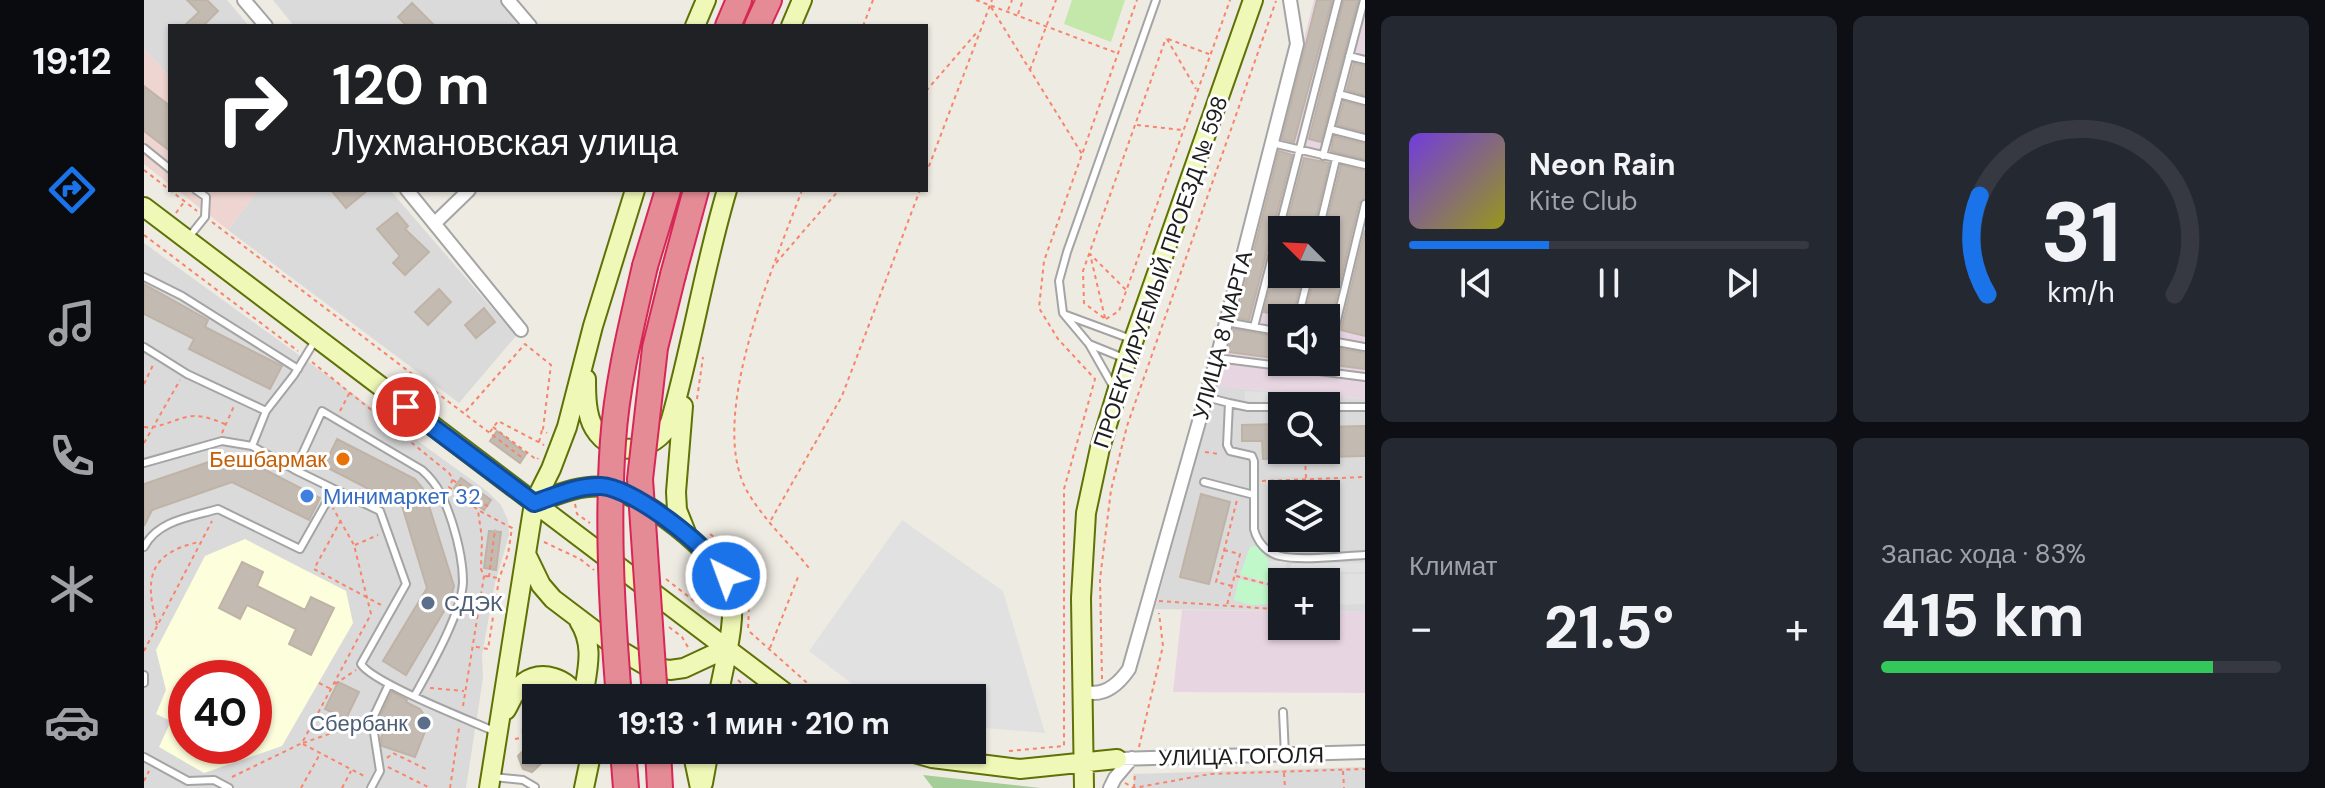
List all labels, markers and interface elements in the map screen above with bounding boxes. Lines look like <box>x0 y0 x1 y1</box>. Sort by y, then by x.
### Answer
text: 19:12 <box>33 38 111 85</box>
text: 120 m <box>332 48 490 121</box>
icon: right <box>200 56 304 160</box>
street label: ПРОЕКТИРУЕМЫЙ ПРОЕЗД № 598 <box>1086 92 1235 452</box>
text: Лухмановская улица <box>332 119 678 166</box>
text: Neon Rain <box>1529 145 1675 184</box>
icon: directions <box>44 162 100 218</box>
text: 31 <box>2041 178 2121 287</box>
text: Kite Club <box>1529 184 1638 218</box>
north arrow <box>1268 216 1340 288</box>
map controls <box>1268 216 1340 640</box>
street label: УЛИЦА 8 МАРТА <box>1186 247 1259 423</box>
icon: previous <box>1454 261 1498 305</box>
icon: pause <box>1587 261 1631 305</box>
icon: next <box>1720 261 1764 305</box>
text: km/h <box>2047 274 2115 311</box>
icon: music <box>44 295 100 351</box>
button: sound <box>1268 304 1340 376</box>
pin <box>372 373 440 441</box>
icon: arrive <box>384 385 428 429</box>
button: search <box>1268 392 1340 464</box>
icon: phone <box>44 428 100 484</box>
place label: Бешбармак <box>209 445 327 474</box>
marker: Бешбармак <box>334 450 352 468</box>
button: layers <box>1268 480 1340 552</box>
place label: Минимаркет 32 <box>323 482 481 511</box>
marker: Минимаркет 32 <box>298 487 316 505</box>
position arrow <box>684 534 768 618</box>
text: Запас хода · 83% <box>1881 537 2086 571</box>
text: Климат <box>1409 549 1498 583</box>
icon: climate <box>44 561 100 617</box>
button: + <box>1268 568 1340 640</box>
text: 415 km <box>1881 576 2084 655</box>
text: 21.5° <box>1544 588 1674 667</box>
place label: СДЭК <box>444 589 503 618</box>
marker: СДЭК <box>419 594 437 612</box>
text: − <box>1409 599 1433 657</box>
text: + <box>1785 599 1809 657</box>
speed limit sign: 40 <box>168 660 272 764</box>
icon: car <box>44 694 100 750</box>
text: 19:13 · 1 мин · 210 m <box>618 704 890 743</box>
place label: Сбербанк <box>309 709 408 738</box>
marker: Сбербанк <box>415 714 433 732</box>
street label: УЛИЦА ГОГОЛЯ <box>1158 741 1324 772</box>

